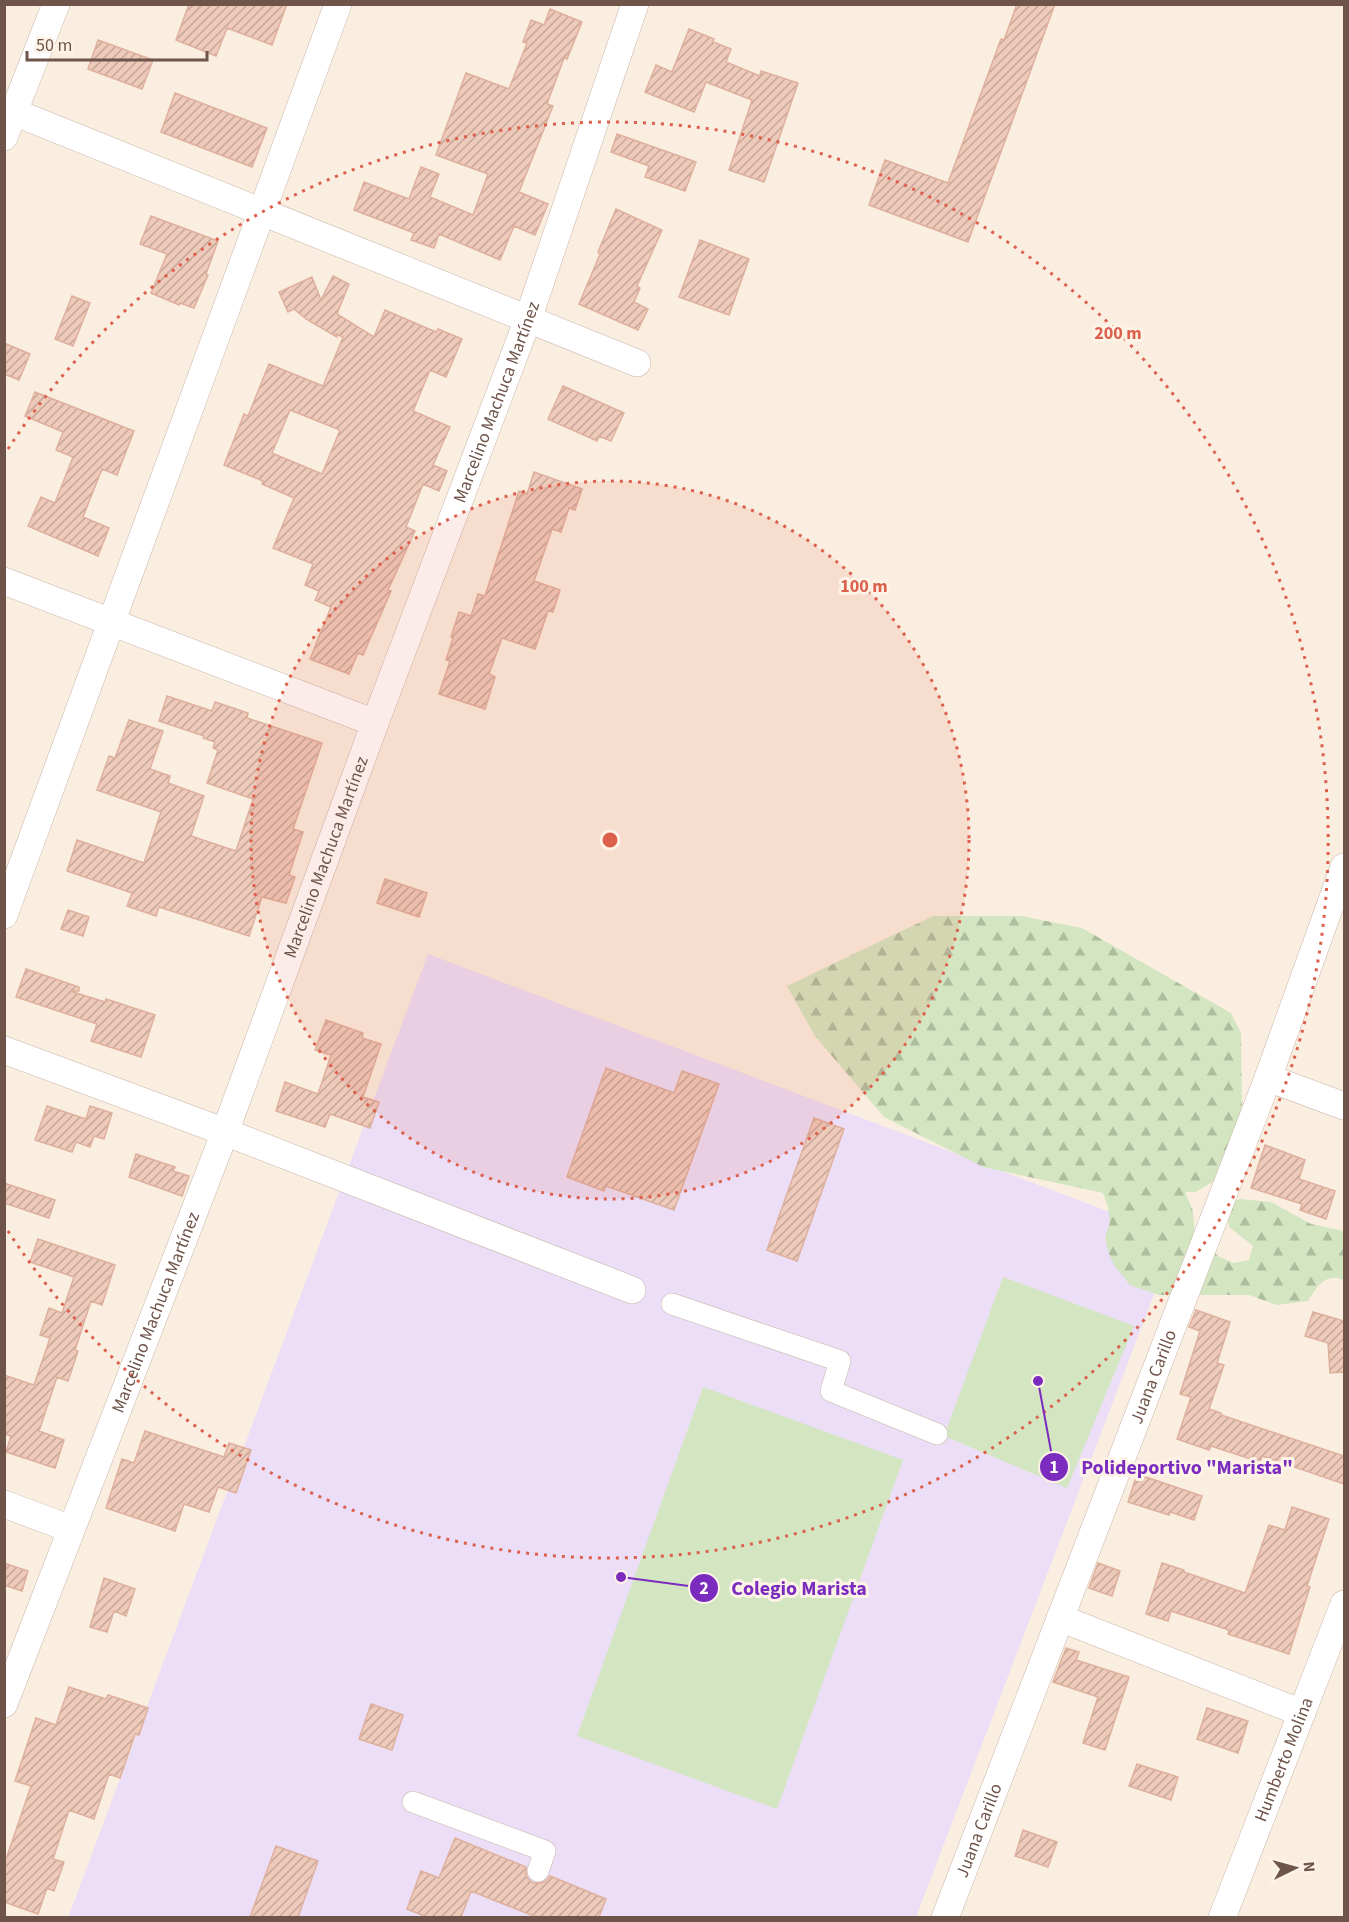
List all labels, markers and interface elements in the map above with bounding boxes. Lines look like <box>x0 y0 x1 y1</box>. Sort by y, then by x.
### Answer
scale bar <box>27 24 207 62</box>
text: 50 m <box>36 33 72 58</box>
street label: Marcelino Machuca Martínez <box>448 298 546 506</box>
text: 200 m <box>1094 321 1142 346</box>
text: 100 m <box>840 574 888 599</box>
street label: Marcelino Machuca Martínez <box>278 752 375 962</box>
centre of rings <box>600 830 620 850</box>
street label: Marcelino Machuca Martínez <box>106 1208 206 1416</box>
street label: Juana Carillo <box>1124 1326 1183 1428</box>
callout: Polideportivo "Marista" <box>1039 1448 1305 1486</box>
text: Polideportivo "Marista" <box>1081 1454 1293 1482</box>
text: 1 <box>1049 1455 1059 1480</box>
callout: Colegio Marista <box>689 1569 879 1607</box>
text: Colegio Marista <box>731 1575 867 1603</box>
text: 2 <box>699 1576 709 1601</box>
street label: Humberto Molina <box>1249 1694 1320 1826</box>
street label: Juana Carillo <box>950 1780 1009 1881</box>
north arrow <box>1265 1838 1325 1898</box>
text: N <box>1298 1861 1320 1873</box>

